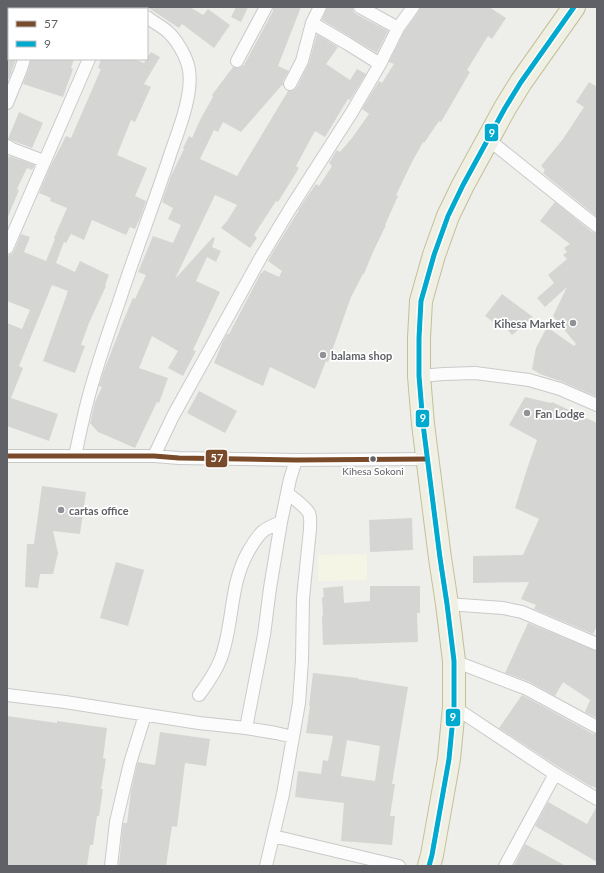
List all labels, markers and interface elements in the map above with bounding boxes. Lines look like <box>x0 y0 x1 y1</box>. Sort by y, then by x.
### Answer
legend <box>8 8 148 60</box>
text: 57 <box>44 16 58 31</box>
text: 9 <box>44 36 51 51</box>
line badge: 9 <box>484 123 499 142</box>
text: 9 <box>489 126 495 139</box>
place label: Kihesa Market <box>494 317 566 330</box>
marker: Kihesa Market <box>568 318 578 328</box>
place label: balama shop <box>331 349 392 362</box>
marker: balama shop <box>318 350 328 360</box>
place label: Fan Lodge <box>535 407 585 420</box>
marker: Fan Lodge <box>522 408 532 418</box>
line badge: 9 <box>415 409 430 428</box>
text: 9 <box>420 411 426 424</box>
line badge: 57 <box>205 449 228 468</box>
text: 57 <box>211 451 223 464</box>
marker: Kihesa Sokoni <box>368 454 378 464</box>
place label: Kihesa Sokoni <box>342 465 404 477</box>
place label: cartas office <box>69 504 129 517</box>
marker: cartas office <box>56 505 66 515</box>
line badge: 9 <box>445 708 461 727</box>
text: 9 <box>450 710 456 723</box>

